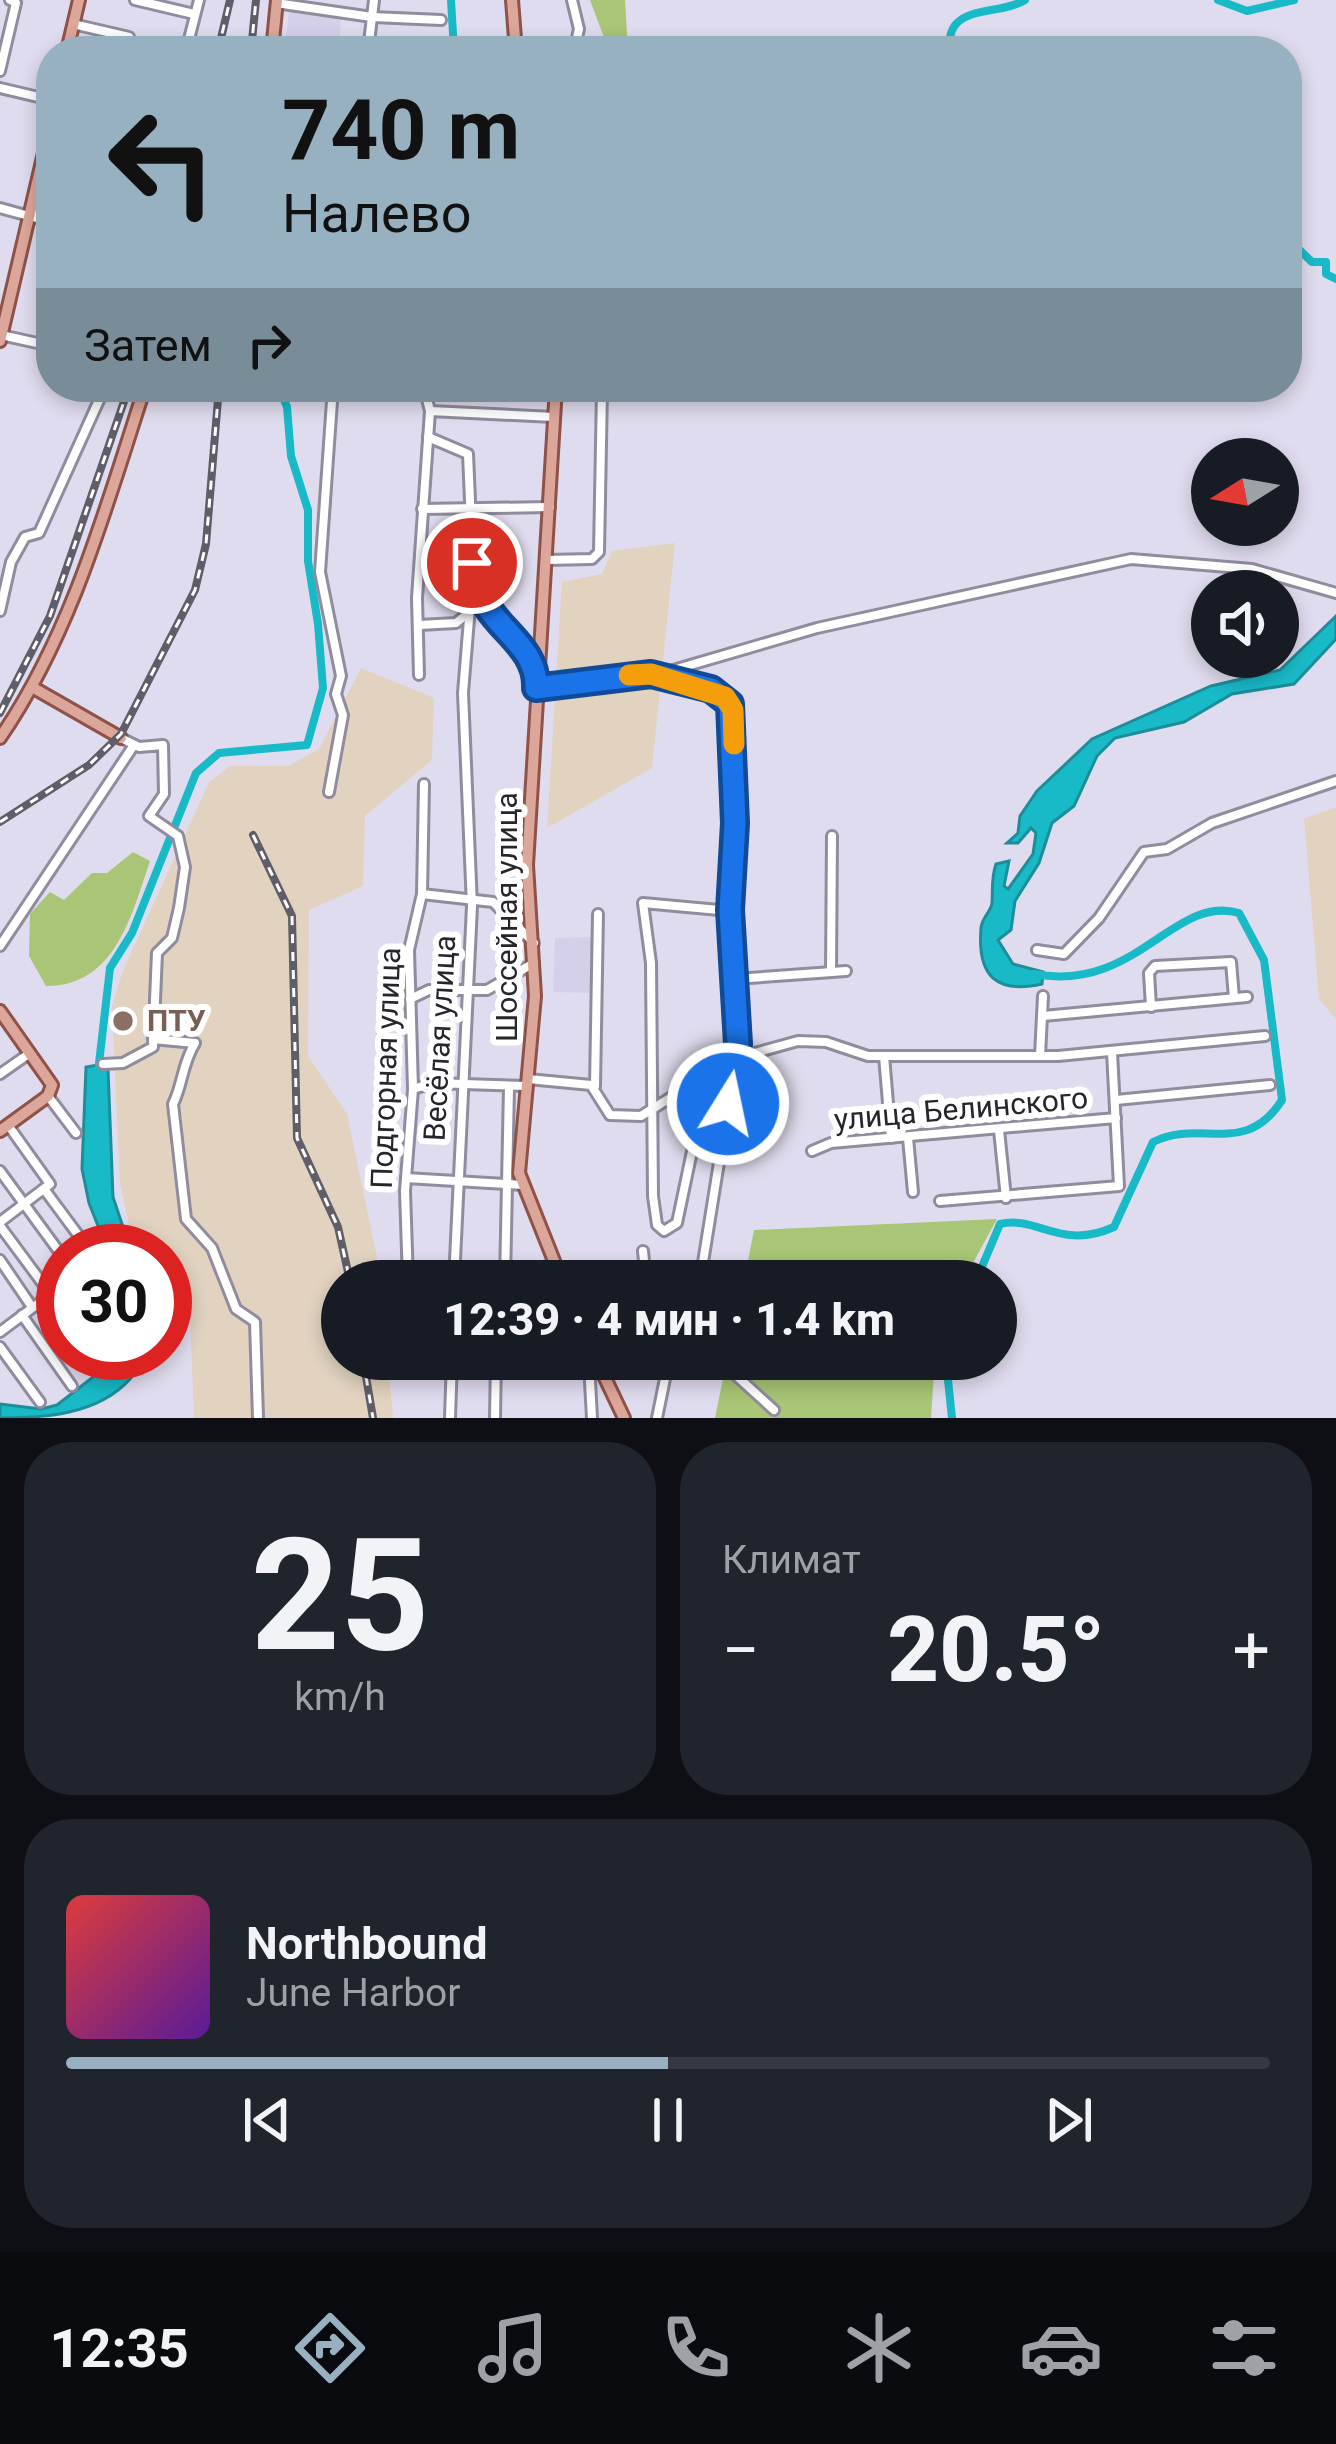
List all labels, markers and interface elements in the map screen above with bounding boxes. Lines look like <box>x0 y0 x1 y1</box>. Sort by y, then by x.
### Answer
text: 740 m <box>282 81 520 180</box>
icon: left <box>84 84 240 240</box>
text: Налево <box>282 182 471 245</box>
icon: right <box>236 312 302 378</box>
text: Затем <box>84 319 212 372</box>
north arrow <box>1191 438 1299 546</box>
map controls <box>1191 438 1299 678</box>
pin <box>421 512 523 614</box>
icon: arrive <box>439 530 505 596</box>
button: sound <box>1191 570 1299 678</box>
street label: Шоссейная улица <box>489 792 524 1042</box>
street label: Весёлая улица <box>417 934 462 1142</box>
street label: Подгорная улица <box>364 947 407 1189</box>
place label: ПТУ <box>147 1003 206 1038</box>
marker: ПТУ <box>110 1008 136 1034</box>
position arrow <box>665 1041 791 1167</box>
street label: улица Белинского <box>833 1080 1089 1137</box>
speed limit sign: 30 <box>36 1224 192 1380</box>
text: 12:39 · 4 мин · 1.4 km <box>443 1293 895 1346</box>
text: 25 <box>250 1504 430 1687</box>
text: Климат <box>722 1537 861 1583</box>
text: 20.5° <box>887 1598 1105 1703</box>
text: − <box>722 1612 760 1689</box>
text: + <box>1233 1612 1270 1689</box>
text: km/h <box>294 1674 386 1720</box>
text: Northbound <box>246 1917 488 1970</box>
text: June Harbor <box>246 1970 461 2016</box>
icon: previous <box>234 2087 300 2153</box>
icon: pause <box>635 2087 701 2153</box>
icon: next <box>1036 2087 1102 2153</box>
icon: directions <box>288 2306 372 2390</box>
icon: music <box>471 2306 555 2390</box>
icon: phone <box>654 2306 738 2390</box>
icon: climate <box>837 2306 921 2390</box>
icon: car <box>1019 2306 1103 2390</box>
icon: filters <box>1202 2306 1286 2390</box>
text: 12:35 <box>49 2317 189 2380</box>

